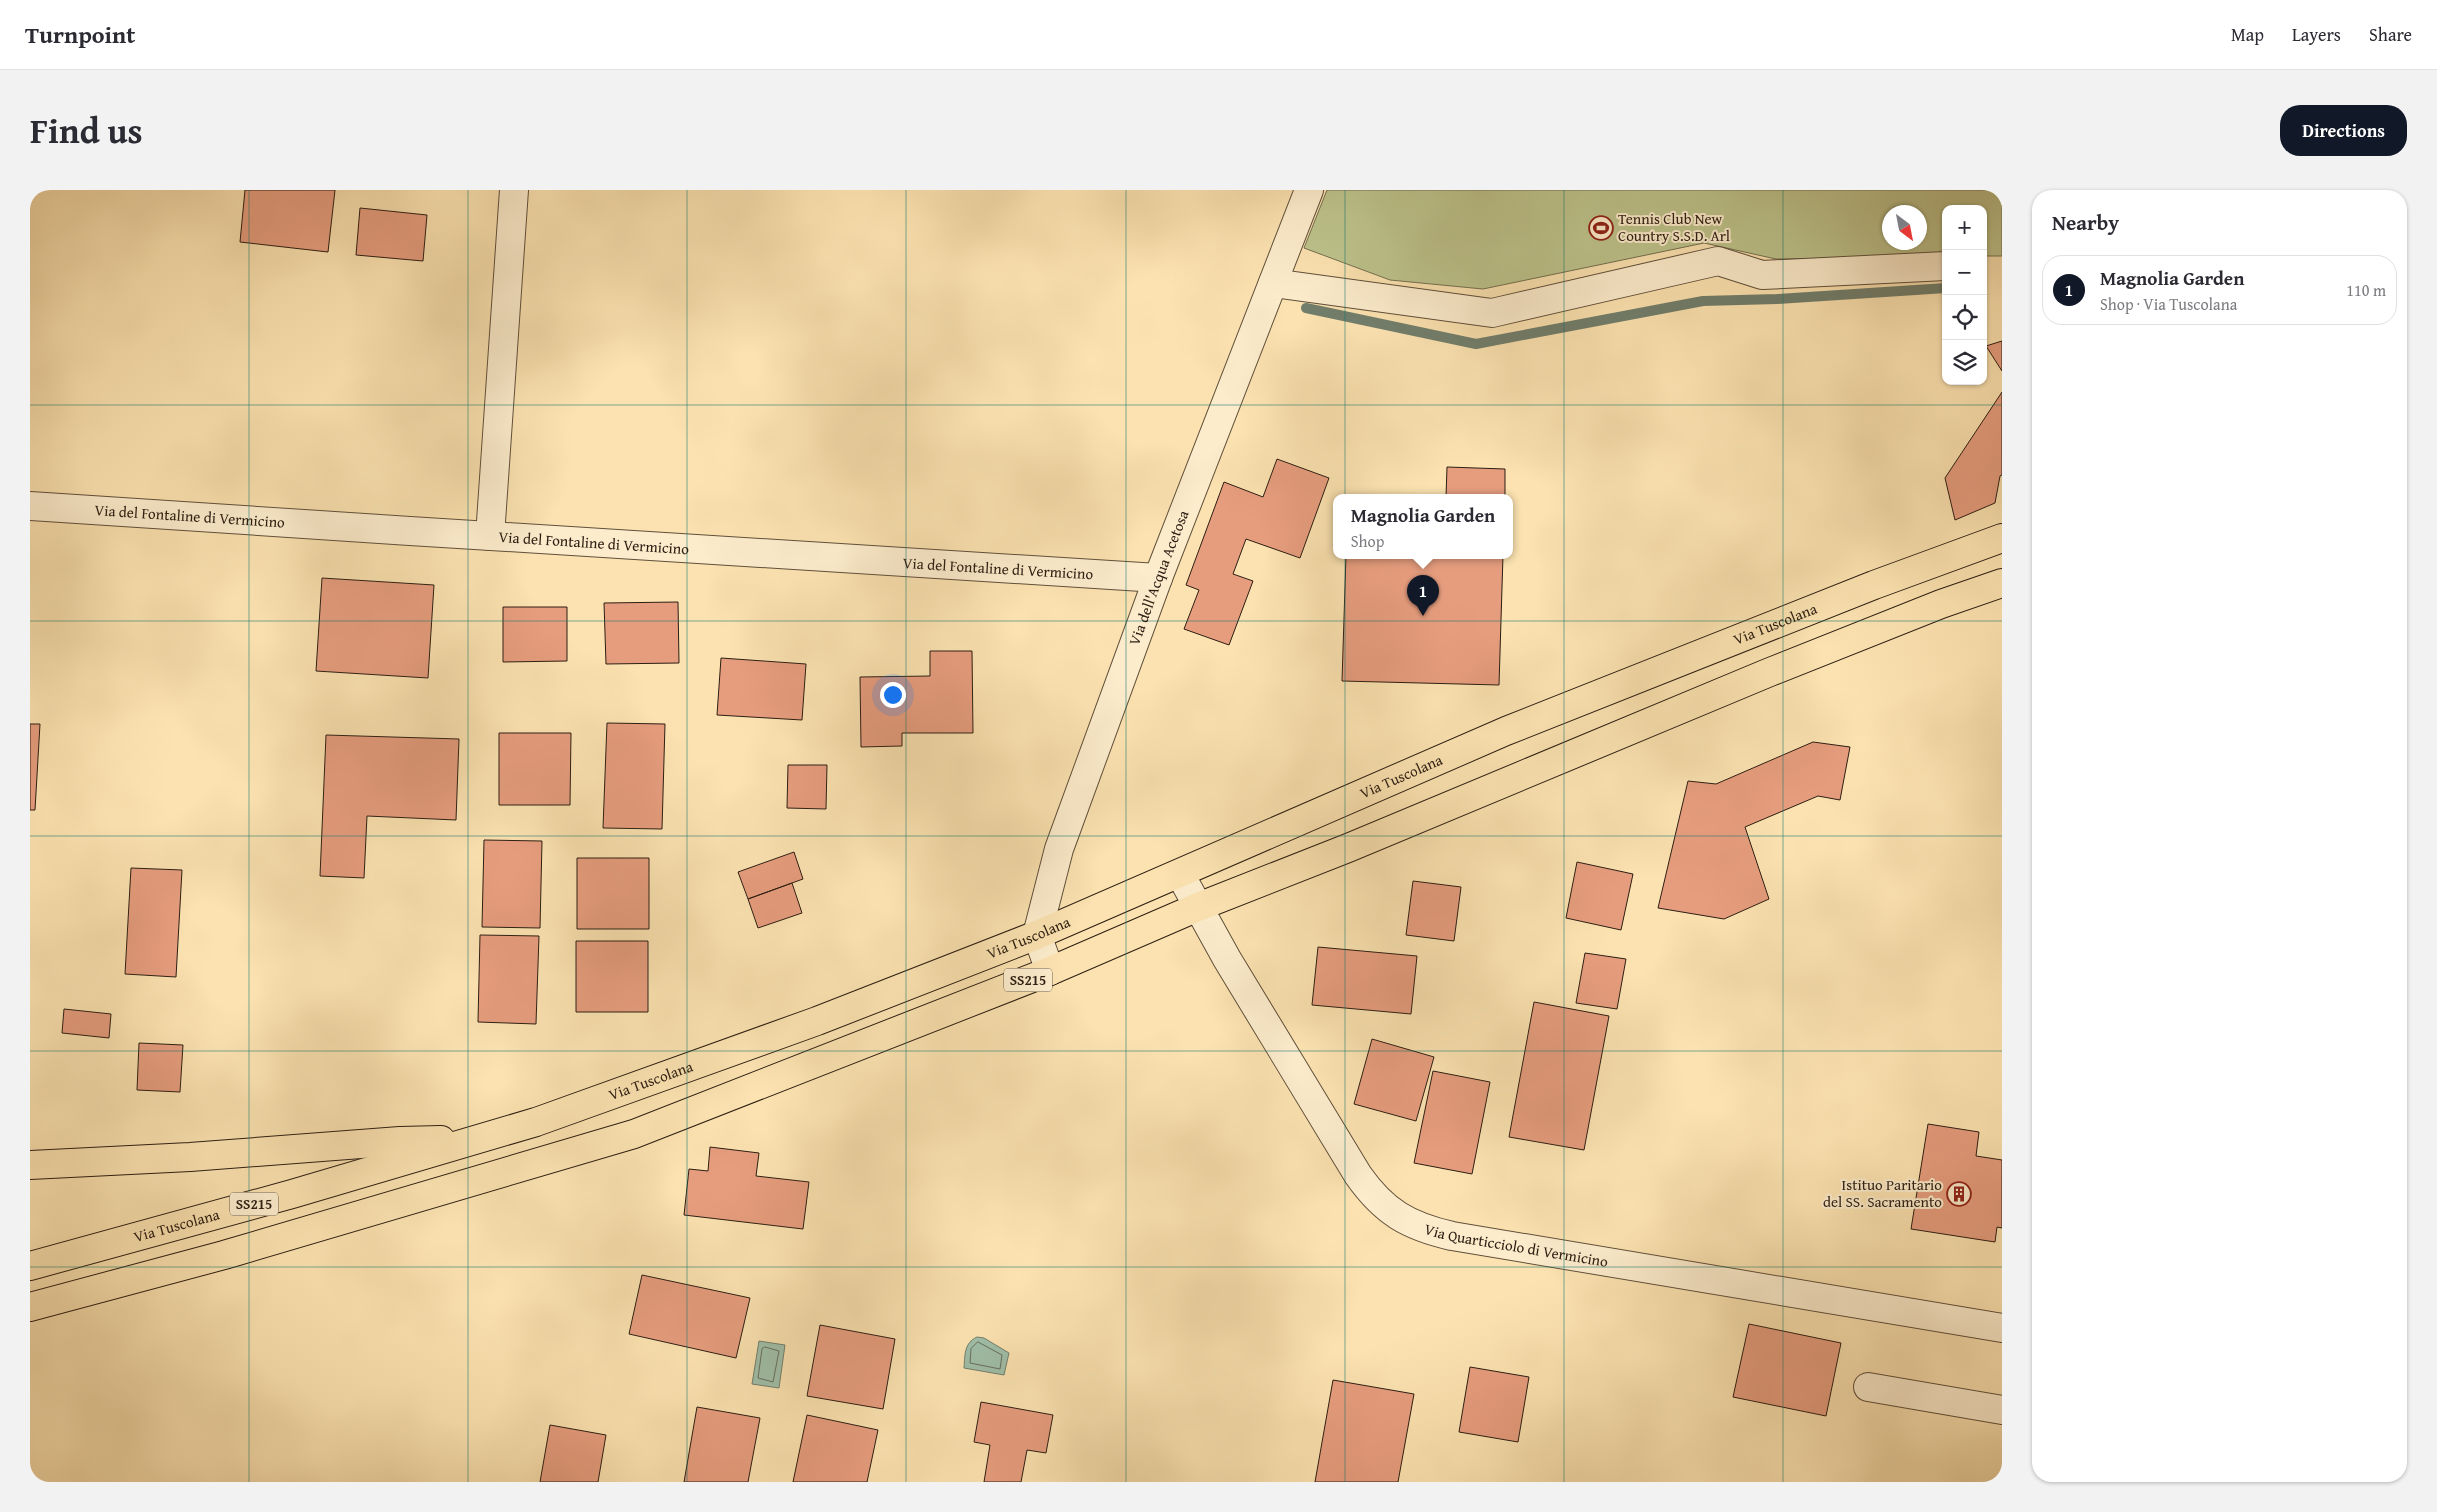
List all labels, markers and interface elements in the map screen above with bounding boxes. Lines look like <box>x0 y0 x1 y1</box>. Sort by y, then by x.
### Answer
text: Turnpoint <box>25 17 135 52</box>
text: Map <box>2231 21 2264 48</box>
text: Layers <box>2292 21 2341 48</box>
text: Share <box>2369 21 2412 48</box>
text: Find us <box>30 105 143 156</box>
button: Directions <box>2280 105 2407 156</box>
north arrow <box>1882 205 1927 250</box>
map controls <box>1942 205 1987 385</box>
button: + <box>1942 205 1987 250</box>
text: Nearby <box>2052 207 2119 238</box>
place label: Tennis Club New Country S.S.D. Arl <box>1618 208 1730 246</box>
sports icon: Tennis Club New Country S.S.D. Arl <box>1588 215 1614 241</box>
button: − <box>1942 250 1987 295</box>
text: Magnolia Garden <box>2100 264 2244 292</box>
text: 1 <box>2065 278 2073 302</box>
text: 110 m <box>2346 278 2386 302</box>
text: Shop · Via Tuscolana <box>2100 292 2237 316</box>
button: locate <box>1942 295 1987 340</box>
button: layers <box>1942 340 1987 385</box>
popup <box>1333 494 1513 559</box>
street label: Via del Fontaline di Vermicino <box>94 499 286 533</box>
text: Magnolia Garden <box>1351 501 1495 529</box>
street label: Via dell'Acqua Acetosa <box>1123 507 1193 648</box>
street label: Via del Fontaline di Vermicino <box>498 526 690 559</box>
text: Shop <box>1351 529 1384 553</box>
street label: Via del Fontaline di Vermicino <box>902 552 1094 584</box>
pin: 1 <box>1407 575 1439 616</box>
street label: Via Tuscolana <box>1730 598 1820 650</box>
your location <box>880 682 906 708</box>
street label: Via Tuscolana <box>1356 749 1446 803</box>
street label: Via Tuscolana <box>984 911 1073 964</box>
road number: SS215 <box>1004 968 1052 992</box>
street label: Via Tuscolana <box>606 1056 696 1105</box>
place label: Istituo Paritario del SS. Sacramento <box>1823 1174 1942 1212</box>
building icon: Istituo Paritario del SS. Sacramento <box>1946 1181 1972 1207</box>
road number: SS215 <box>230 1192 278 1216</box>
street label: Via Tuscolana <box>131 1203 222 1247</box>
street label: Via Quarticciolo di Vermicino <box>1422 1218 1610 1272</box>

